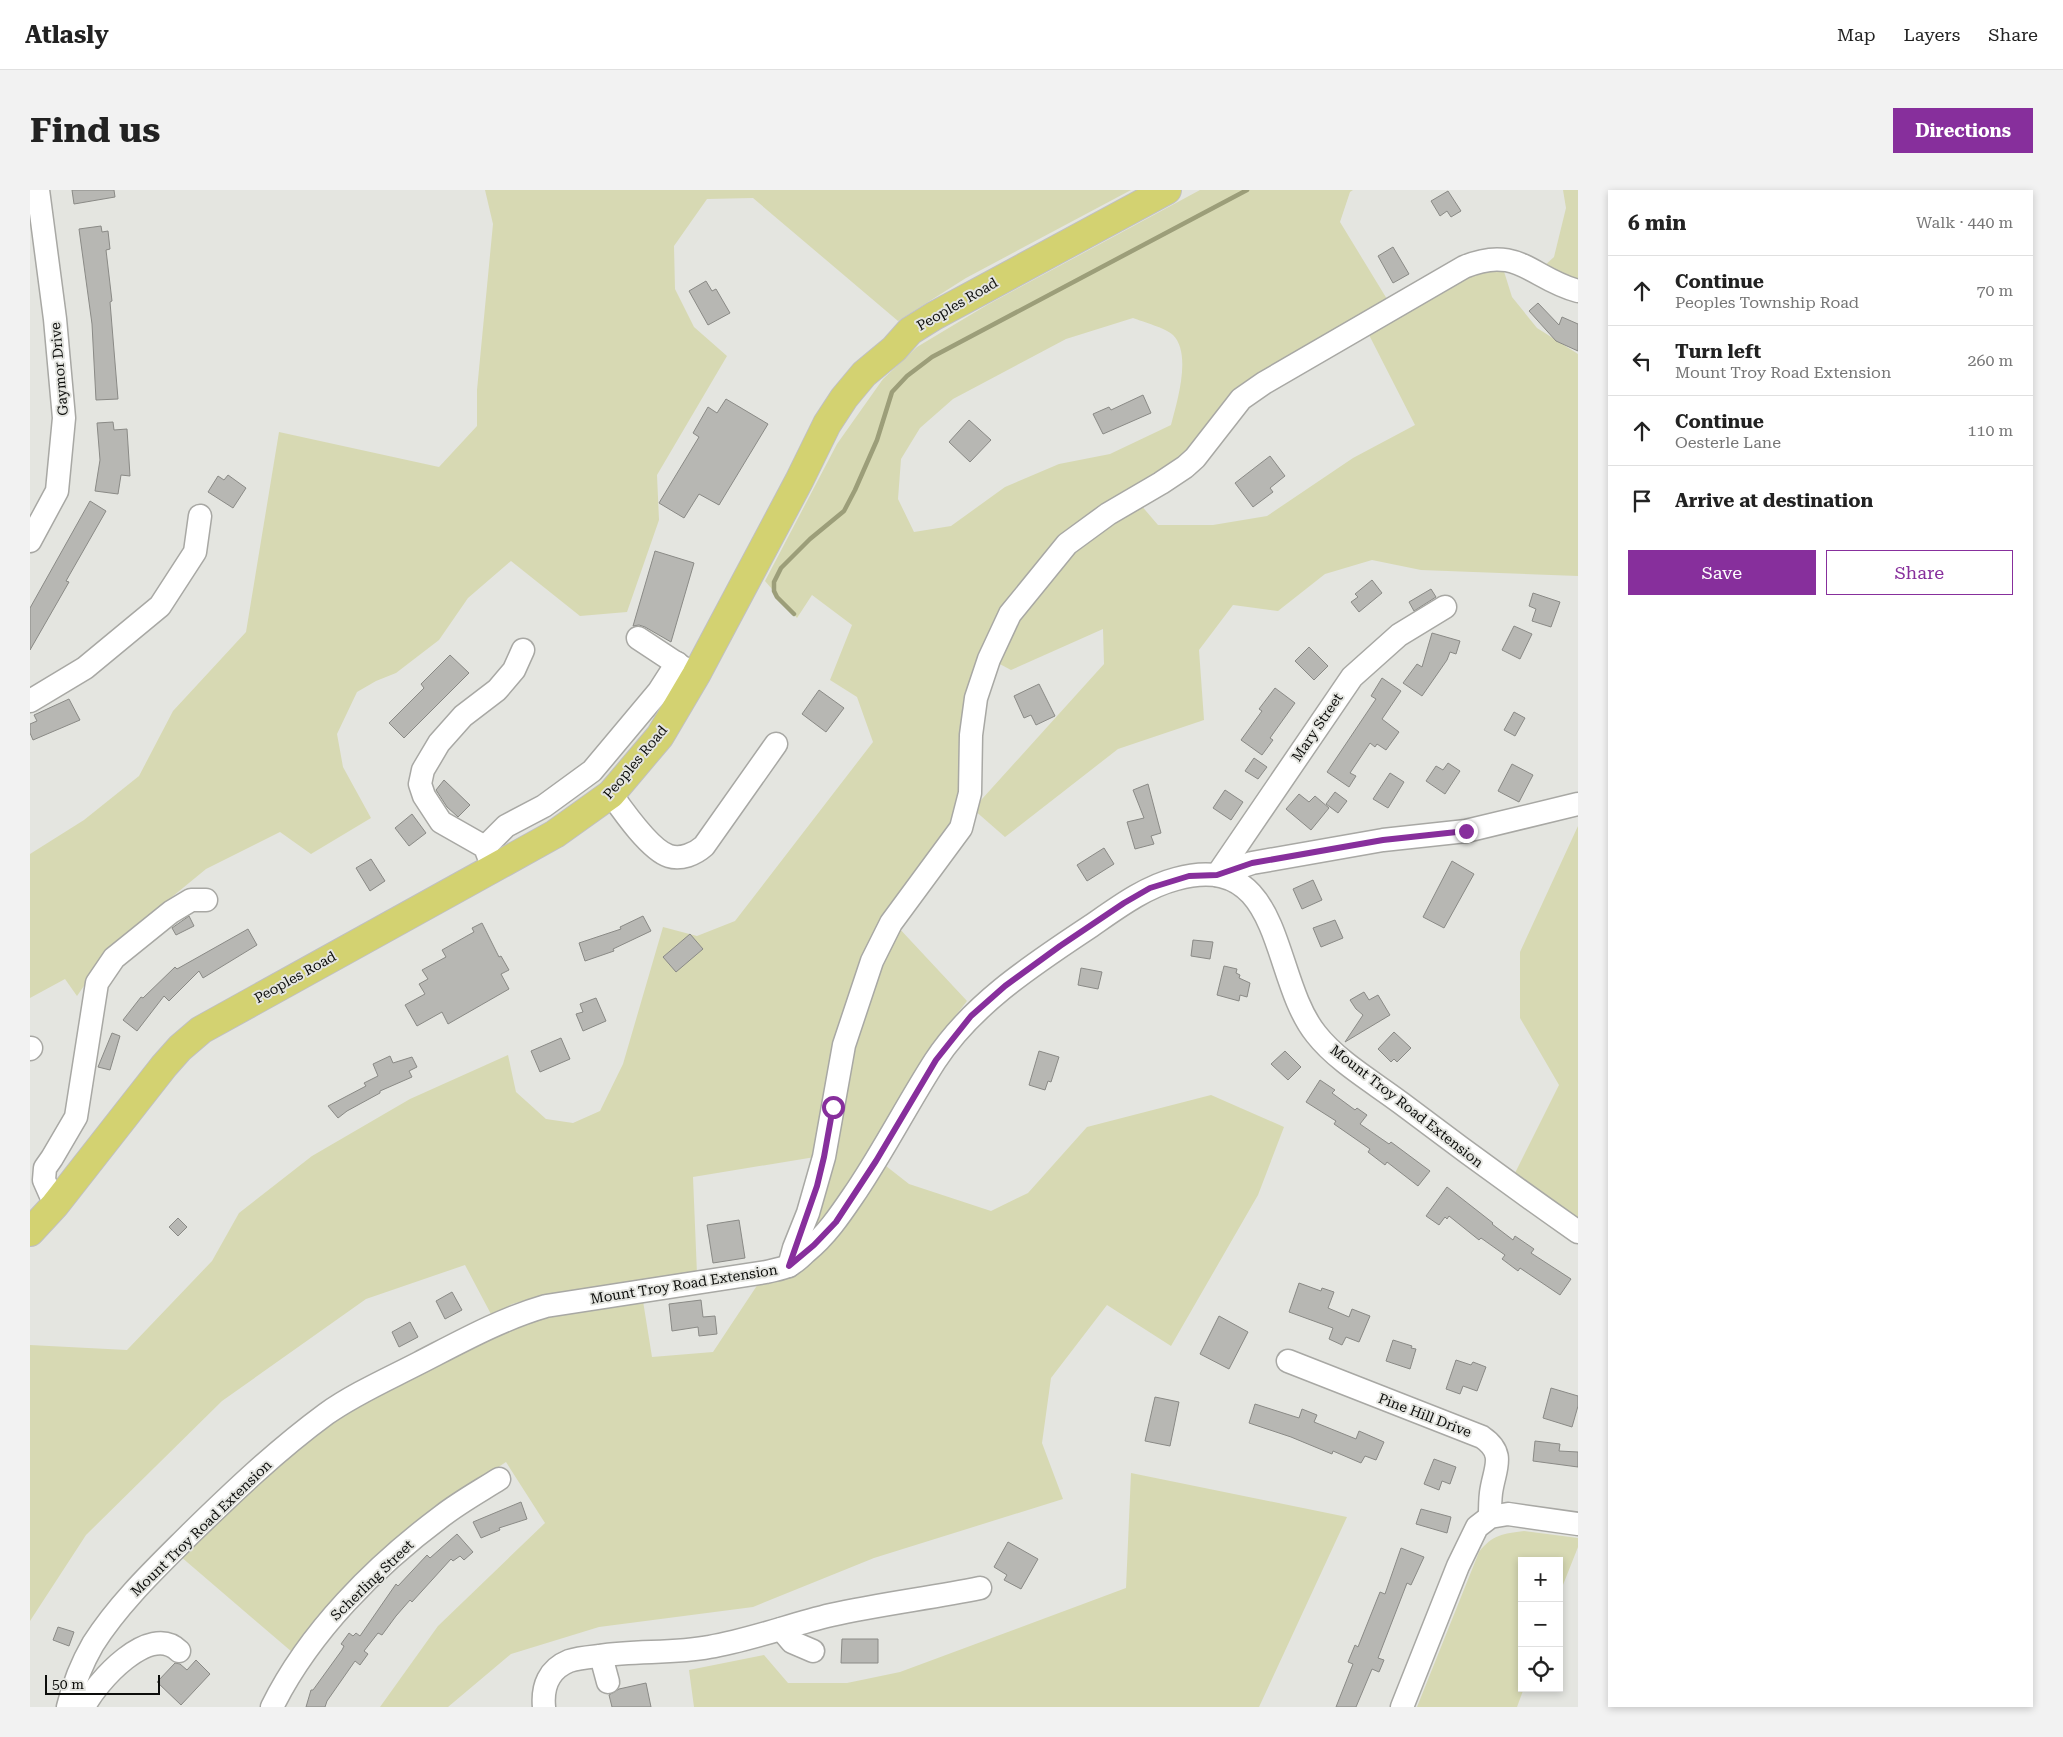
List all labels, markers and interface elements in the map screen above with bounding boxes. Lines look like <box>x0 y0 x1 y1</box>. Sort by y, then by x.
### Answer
text: Atlasly <box>25 21 109 49</box>
text: Map <box>1837 24 1876 45</box>
text: Layers <box>1904 24 1960 45</box>
text: Share <box>1988 24 2038 45</box>
button: Directions <box>1893 108 2033 153</box>
text: Find us <box>30 110 160 151</box>
text: 6 min <box>1628 211 1686 235</box>
text: Walk · 440 m <box>1916 213 2013 232</box>
text: Continue <box>1675 270 1764 293</box>
street label: Peoples Road <box>914 274 1000 334</box>
icon: ahead <box>1628 277 1656 305</box>
text: 70 m <box>1976 281 2013 300</box>
text: Peoples Township Road <box>1675 293 1859 312</box>
street label: Gaymor Drive <box>47 321 71 416</box>
text: Turn left <box>1675 340 1761 363</box>
icon: left <box>1628 347 1656 375</box>
text: 260 m <box>1967 351 2013 370</box>
text: Mount Troy Road Extension <box>1675 363 1891 382</box>
text: Continue <box>1675 410 1764 433</box>
icon: ahead <box>1628 417 1656 445</box>
text: 110 m <box>1967 421 2013 440</box>
text: Oesterle Lane <box>1675 433 1781 452</box>
icon: arrive <box>1628 487 1656 515</box>
text: Arrive at destination <box>1675 489 1873 512</box>
button: Save <box>1628 550 1816 595</box>
button: Share <box>1826 550 2013 595</box>
street label: Mary Street <box>1288 690 1346 764</box>
street label: Peoples Road <box>600 722 670 802</box>
route end <box>1455 820 1478 843</box>
street label: Peoples Road <box>251 948 339 1006</box>
street label: Mount Troy Road Extension <box>1328 1041 1486 1171</box>
route start <box>822 1096 845 1119</box>
street label: Mount Troy Road Extension <box>589 1261 779 1307</box>
street label: Pine Hill Drive <box>1376 1390 1474 1440</box>
street label: Mount Troy Road Extension <box>127 1457 275 1599</box>
street label: Scherling Street <box>327 1536 417 1624</box>
map controls <box>1518 1557 1563 1692</box>
button: + <box>1518 1557 1563 1602</box>
button: − <box>1518 1602 1563 1647</box>
button: locate <box>1518 1647 1563 1692</box>
scale bar <box>45 1672 160 1695</box>
text: 50 m <box>52 1676 84 1692</box>

